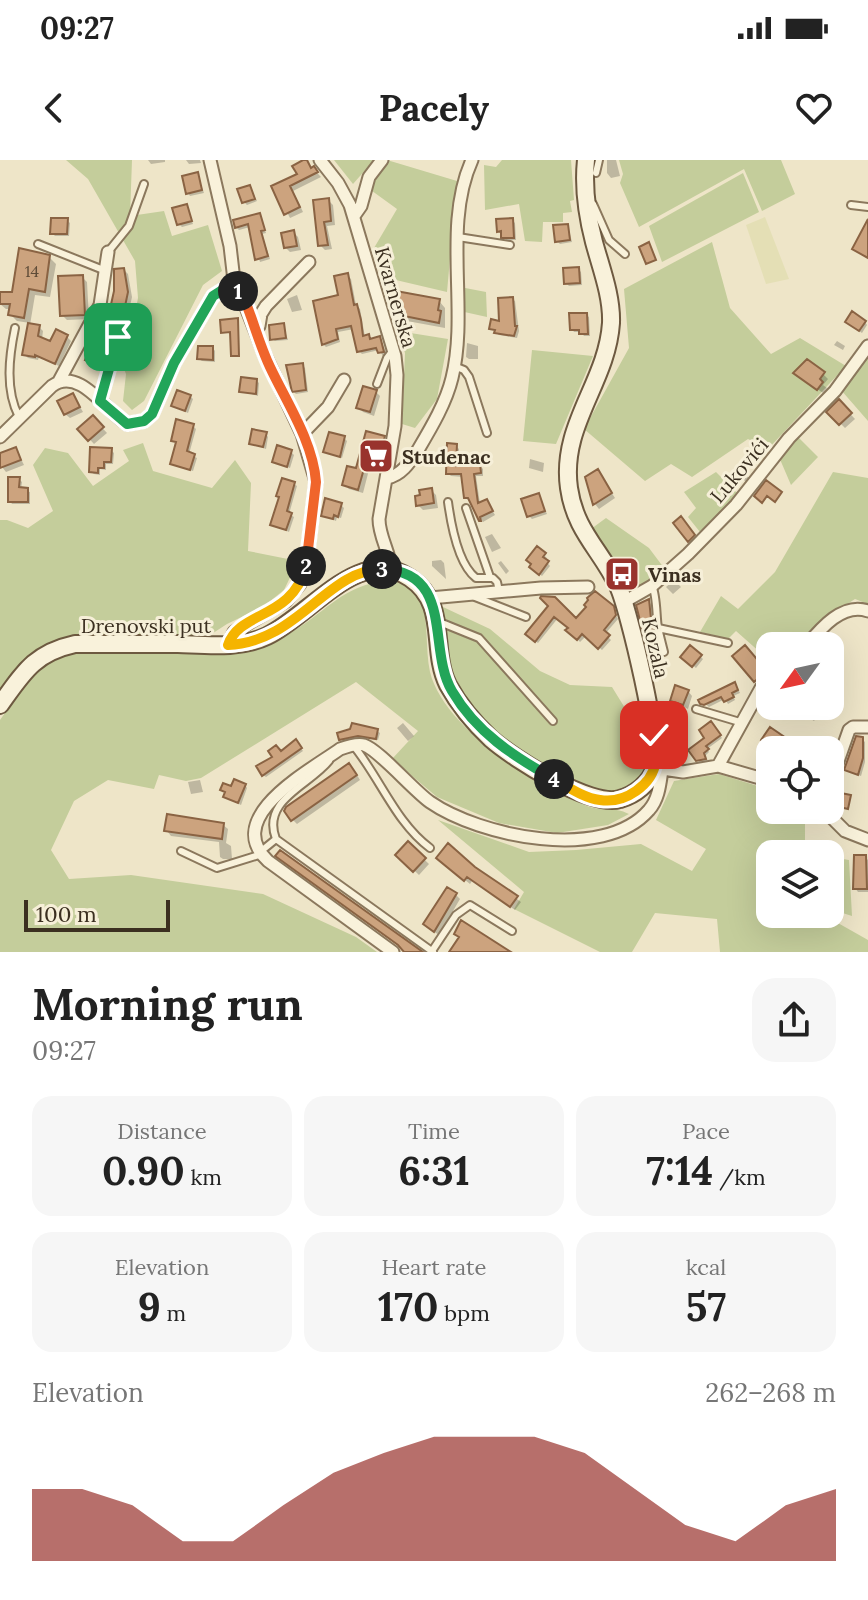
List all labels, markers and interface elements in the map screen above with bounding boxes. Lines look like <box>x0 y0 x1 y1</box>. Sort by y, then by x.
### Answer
text: 09:27 <box>40 9 114 47</box>
text: Pacely <box>379 85 489 131</box>
icon: back <box>32 86 76 130</box>
icon: heart <box>792 86 836 130</box>
street label: Kvarnerska <box>370 244 422 350</box>
house number: 14 <box>25 261 40 281</box>
pin: 1 <box>218 271 258 311</box>
text: 1 <box>234 277 242 305</box>
pin <box>84 303 152 371</box>
icon: arrive <box>96 315 140 359</box>
street label: Lukovići <box>704 432 774 508</box>
supermarket icon: Studenac <box>357 437 395 475</box>
place label: Studenac <box>402 444 491 469</box>
pin: 2 <box>286 546 326 586</box>
pin: 3 <box>362 549 402 589</box>
text: 2 <box>300 552 312 580</box>
text: 3 <box>376 555 388 583</box>
bus stop icon: Vinas <box>603 555 641 593</box>
place label: Vinas <box>648 562 701 587</box>
street label: Drenovski put <box>81 613 212 638</box>
street label: Kozala <box>637 615 675 681</box>
north arrow <box>756 632 844 720</box>
map controls <box>756 632 844 928</box>
pin <box>620 701 688 769</box>
icon: check <box>632 713 676 757</box>
button: locate <box>756 736 844 824</box>
pin: 4 <box>534 759 574 799</box>
text: 4 <box>548 765 560 793</box>
button: layers <box>756 840 844 928</box>
scale bar <box>24 896 170 932</box>
text: 100 m <box>36 900 97 928</box>
text: Morning run <box>32 976 303 1032</box>
button: share <box>752 978 836 1062</box>
text: 09:27 <box>32 1034 96 1067</box>
text: Distance <box>117 1117 207 1145</box>
text: Time <box>408 1117 460 1145</box>
text: Pace <box>682 1117 730 1145</box>
text: 0.90 <box>102 1145 185 1196</box>
text: 6:31 <box>398 1145 470 1196</box>
text: 7:14 <box>646 1145 713 1196</box>
text: km <box>185 1163 222 1191</box>
text: /km <box>713 1163 766 1191</box>
text: Elevation <box>115 1253 209 1281</box>
text: Heart rate <box>382 1253 486 1281</box>
text: kcal <box>686 1253 726 1281</box>
text: 9 <box>138 1281 161 1332</box>
text: 170 <box>378 1281 439 1332</box>
text: 57 <box>686 1281 726 1332</box>
text: m <box>161 1299 186 1327</box>
text: bpm <box>439 1299 490 1327</box>
text: Elevation <box>32 1376 144 1409</box>
text: 262–268 m <box>705 1376 836 1409</box>

